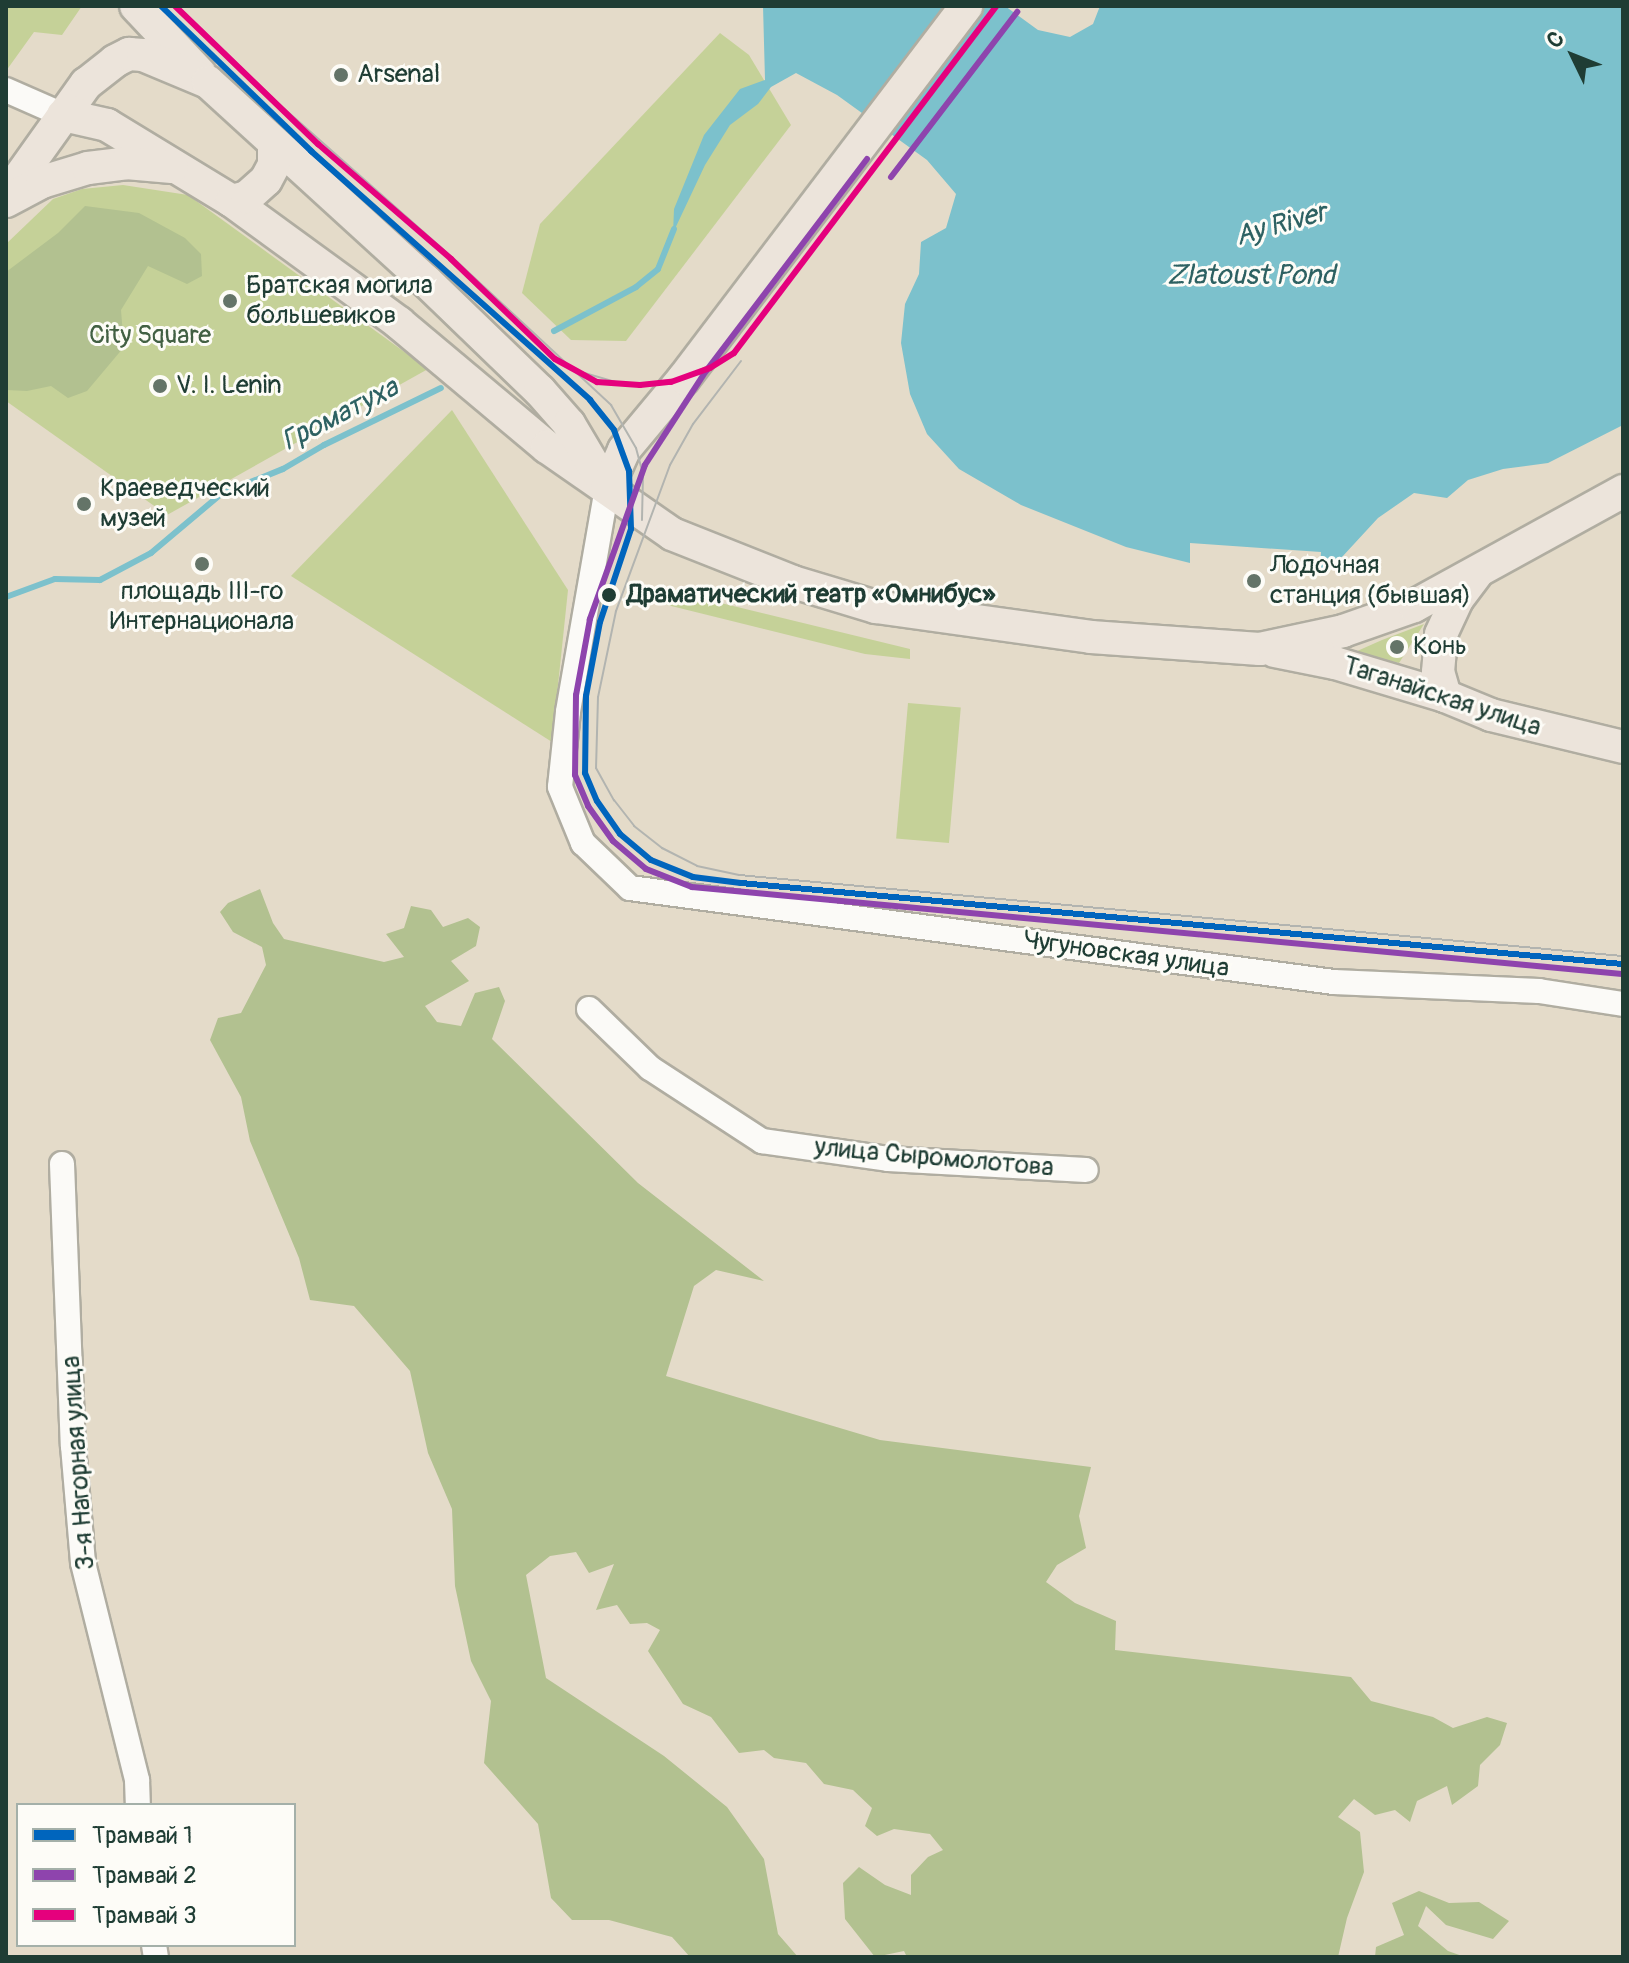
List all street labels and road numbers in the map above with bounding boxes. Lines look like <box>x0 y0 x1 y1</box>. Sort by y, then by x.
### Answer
street label: Таганайская улица <box>1339 650 1545 744</box>
street label: Чугуновская улица <box>1021 925 1231 985</box>
street label: улица Сыромолотова <box>813 1132 1055 1184</box>
street label: 3-я Нагорная улица <box>56 1355 102 1571</box>

